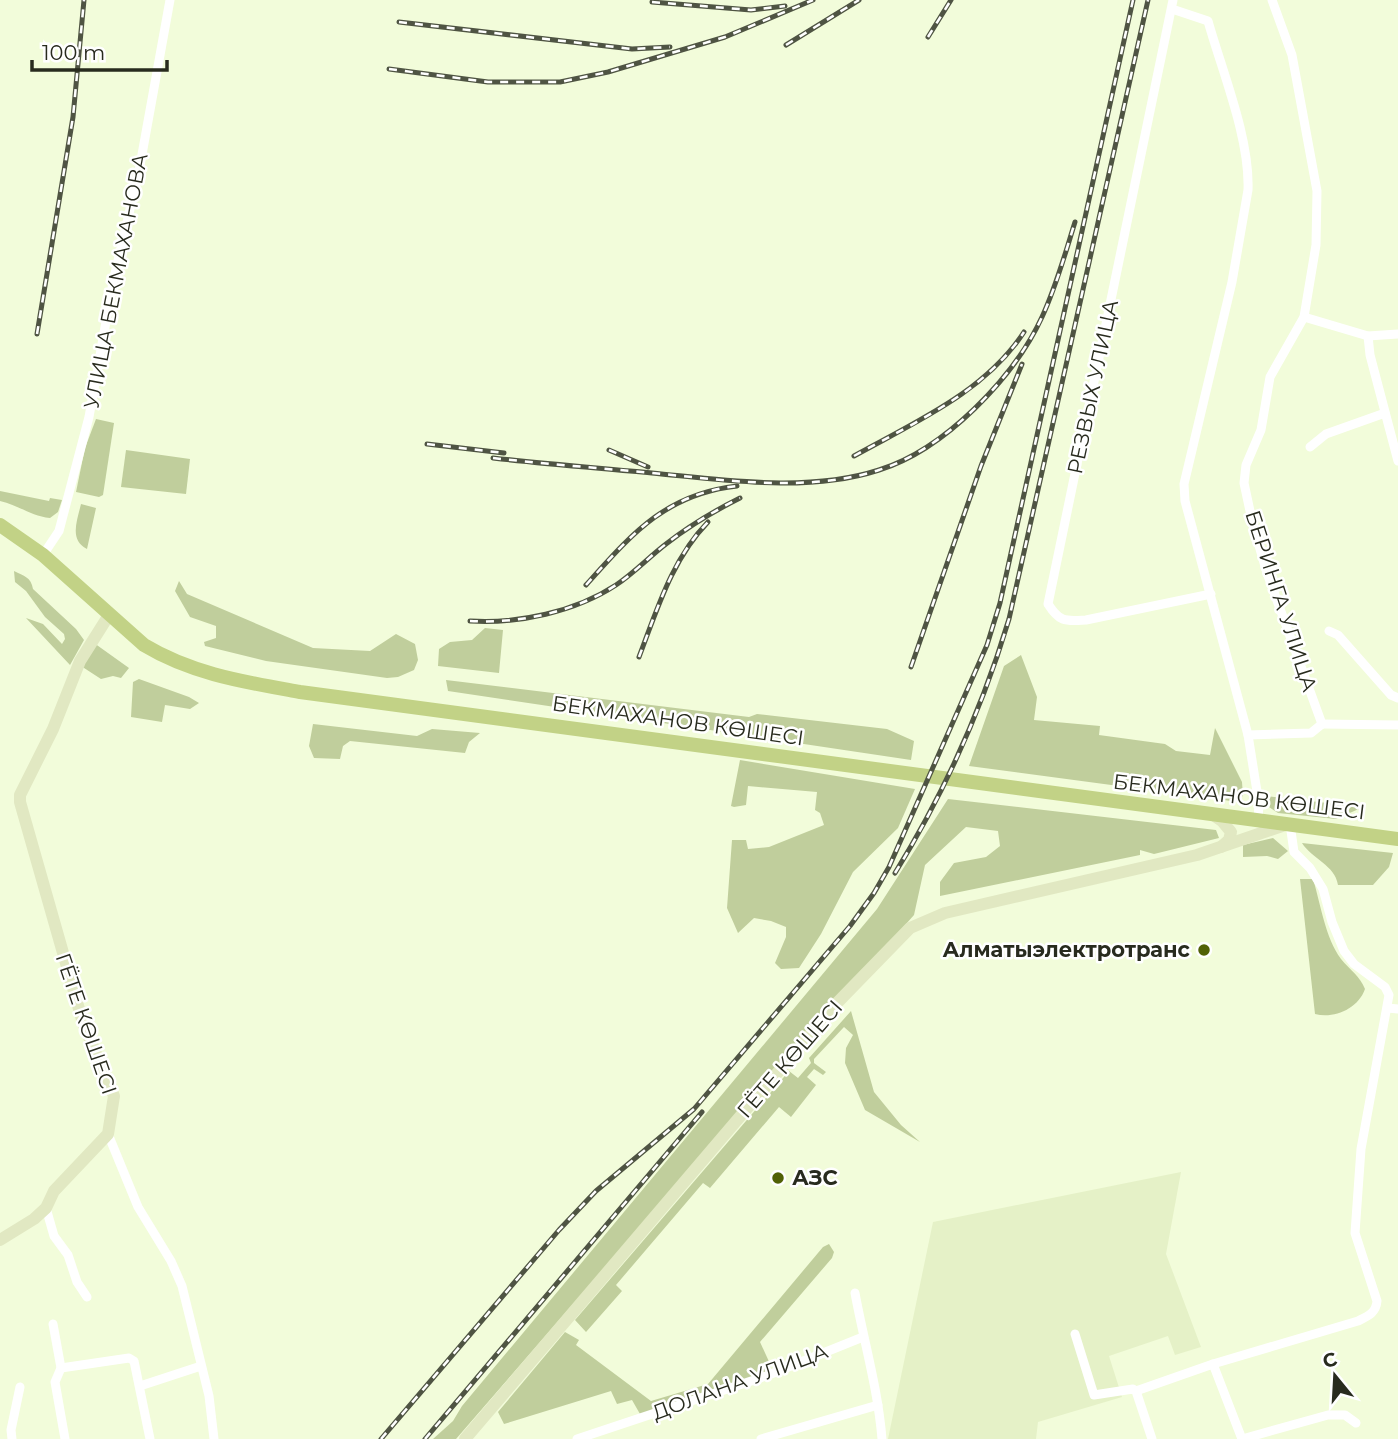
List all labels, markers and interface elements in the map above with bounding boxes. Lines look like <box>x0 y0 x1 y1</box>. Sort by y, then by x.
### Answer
scale bar <box>32 28 166 72</box>
text: 100 m <box>42 40 105 65</box>
street label: УЛИЦА БЕКМАХАНОВА <box>78 151 153 411</box>
street label: РЕЗВЫХ УЛИЦА <box>1062 297 1123 476</box>
street label: БЕРИНГА УЛИЦА <box>1240 507 1323 695</box>
street label: БЕКМАХАНОВ КӨШЕСІ <box>551 690 806 751</box>
street label: БЕКМАХАНОВ КӨШЕСІ <box>1112 769 1367 824</box>
place label: Алматыэлектротранс <box>943 937 1191 962</box>
marker: Алматыэлектротранс <box>1196 942 1212 958</box>
street label: ГЁТЕ КӨШЕСІ <box>51 950 122 1098</box>
street label: ГЁТЕ КӨШЕСІ <box>732 995 848 1123</box>
place label: АЗС <box>792 1165 838 1190</box>
marker: АЗС <box>770 1170 786 1186</box>
street label: ДОЛАНА УЛИЦА <box>649 1338 831 1425</box>
north arrow <box>1300 1341 1370 1411</box>
text: С <box>1320 1347 1340 1373</box>

